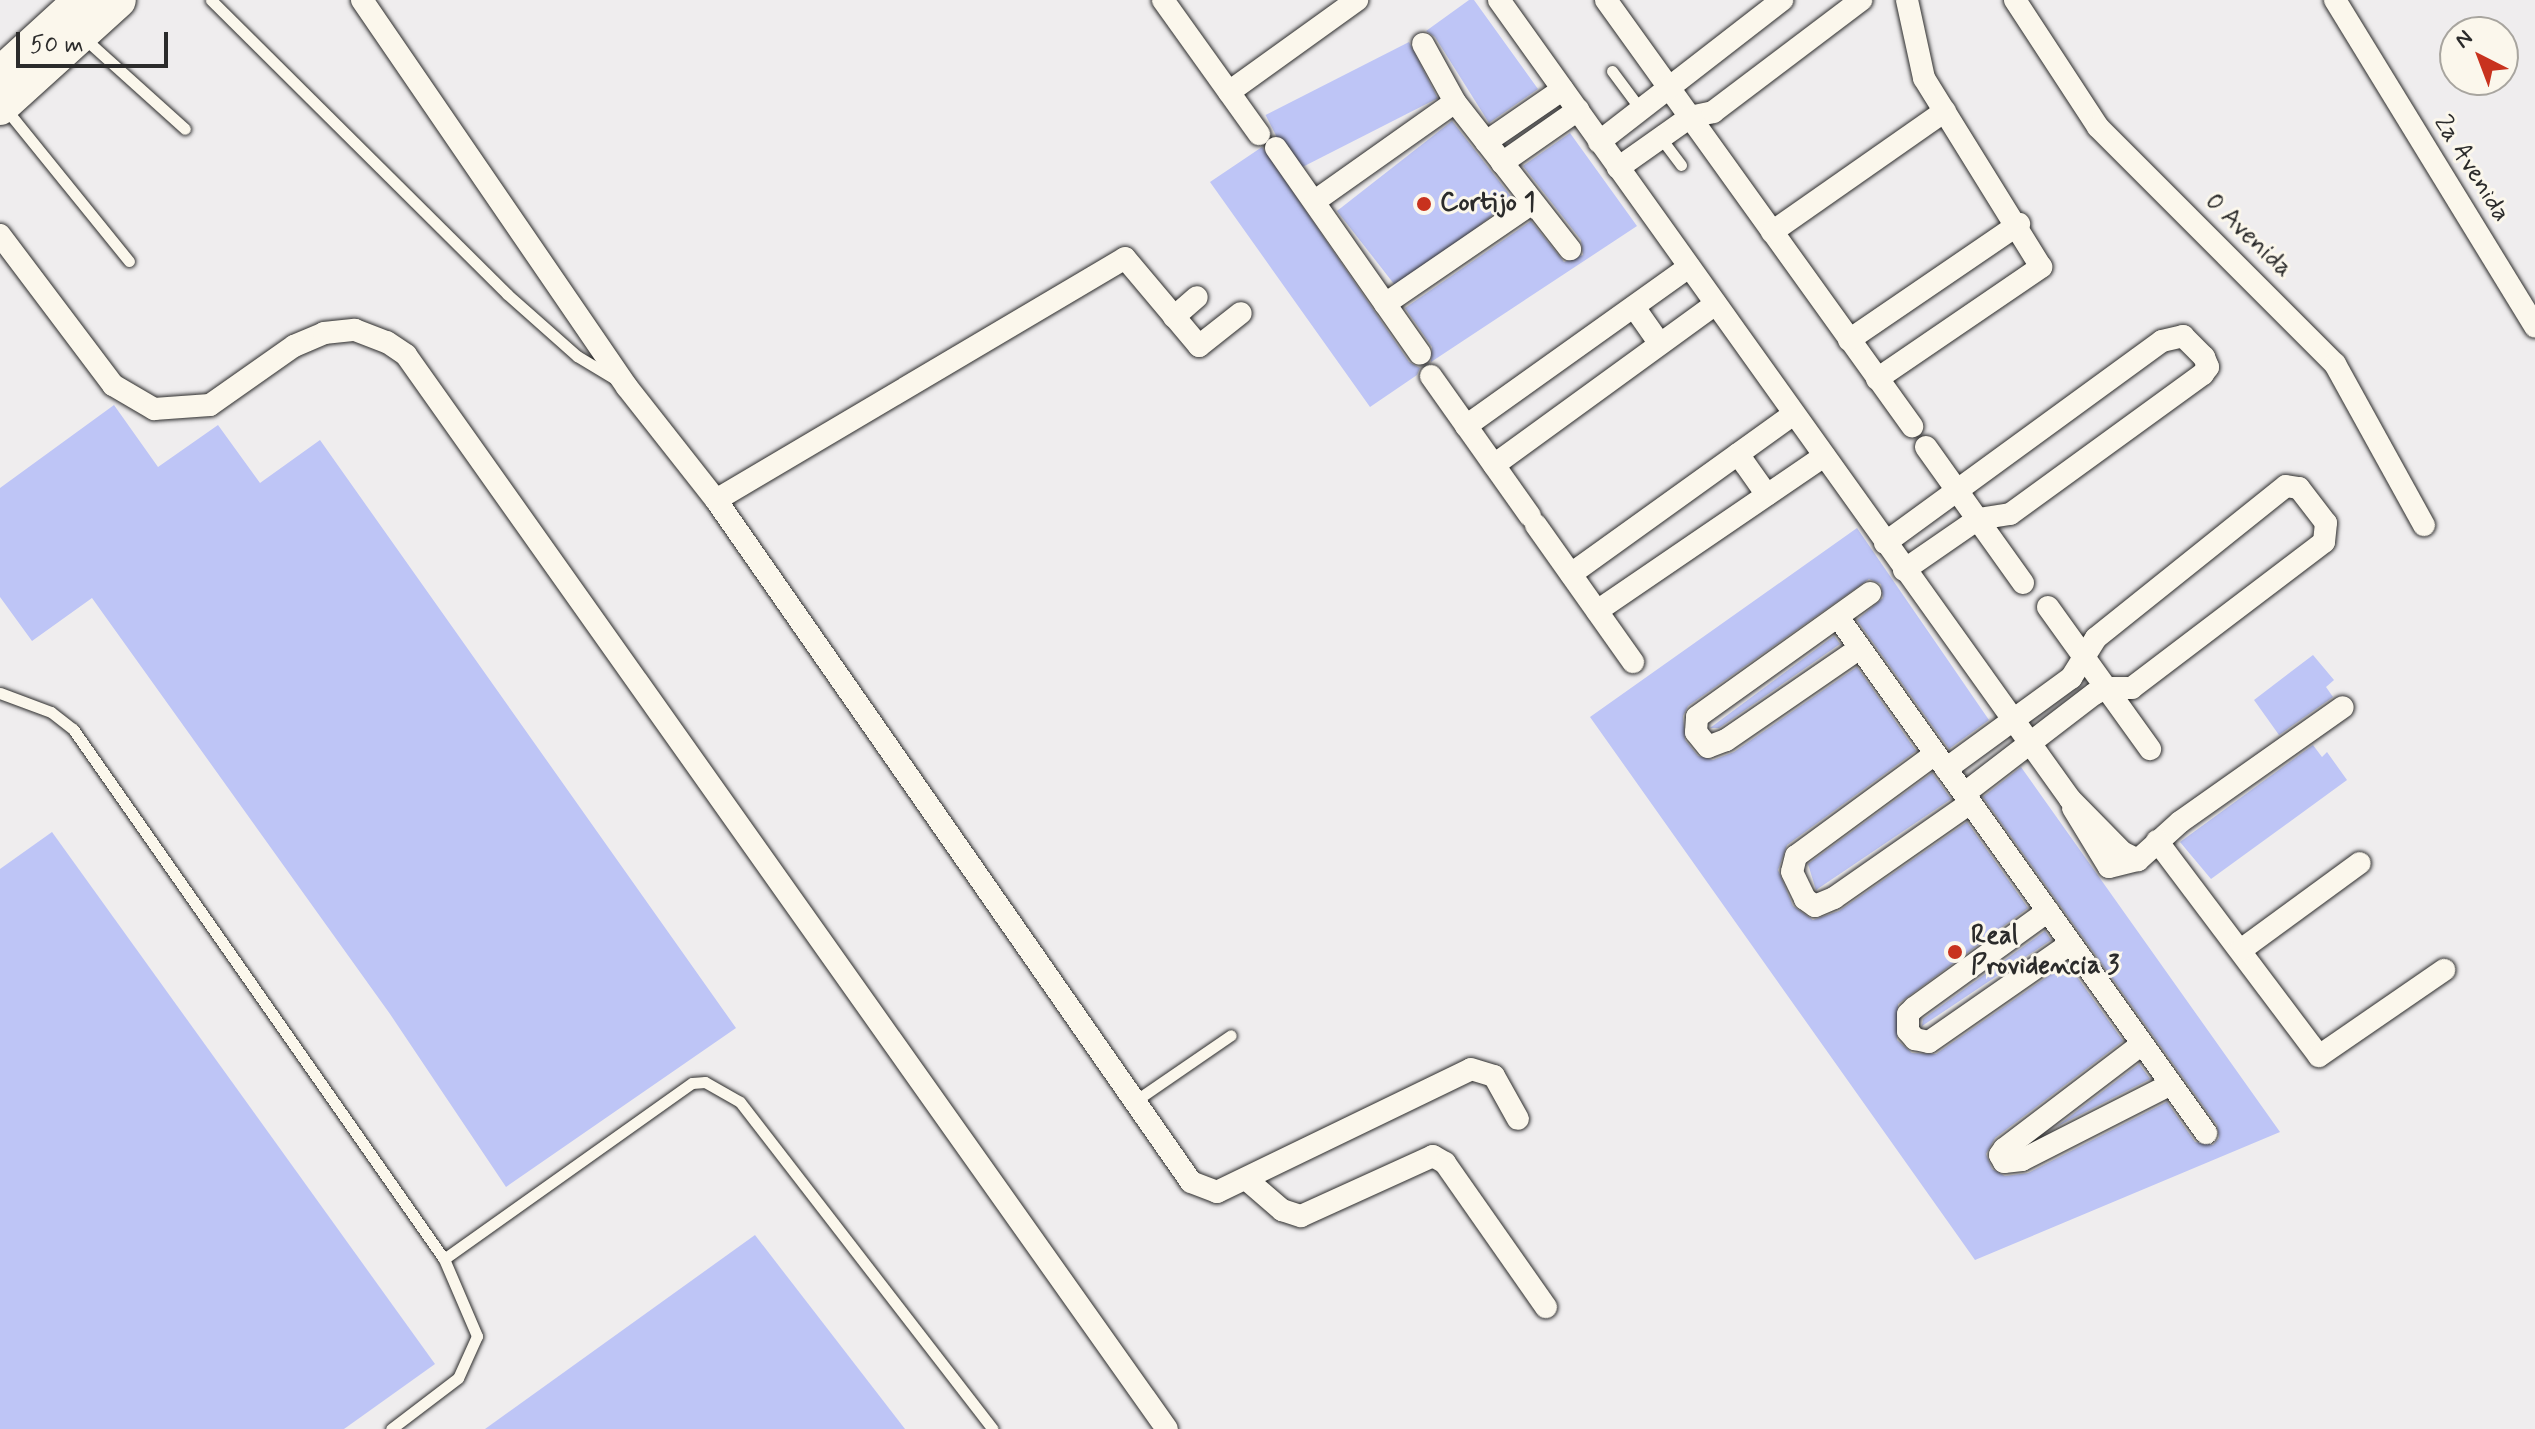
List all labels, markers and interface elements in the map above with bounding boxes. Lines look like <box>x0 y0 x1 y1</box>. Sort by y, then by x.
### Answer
scale bar <box>20 16 172 66</box>
north arrow <box>2439 16 2519 96</box>
text: N <box>2449 24 2479 55</box>
text: 50 m <box>30 30 84 61</box>
street label: 2a Avenida <box>2426 110 2516 228</box>
street label: 0 Avenida <box>2198 187 2298 285</box>
place label: Cortijo 1 <box>1440 188 1535 220</box>
marker: Cortijo 1 <box>1415 195 1433 213</box>
place label: Real Providencia 3 <box>1971 921 2119 982</box>
marker: Real Providencia 3 <box>1946 943 1964 961</box>

